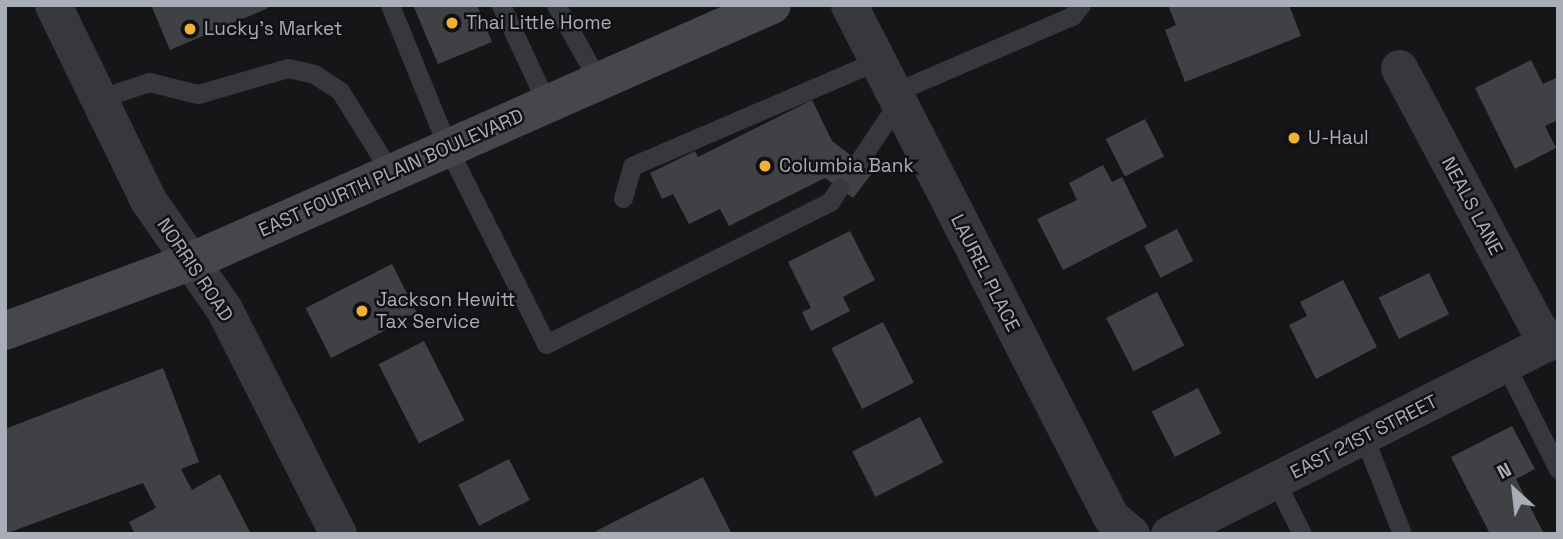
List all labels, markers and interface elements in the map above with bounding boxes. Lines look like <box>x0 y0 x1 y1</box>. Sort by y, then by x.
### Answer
place label: Thai Little Home <box>466 12 612 34</box>
marker: Thai Little Home <box>444 15 460 31</box>
place label: Lucky's Market <box>204 18 343 40</box>
marker: Lucky's Market <box>182 21 198 37</box>
street label: EAST FOURTH PLAIN BOULEVARD <box>255 104 527 242</box>
place label: U-Haul <box>1308 127 1369 149</box>
marker: U-Haul <box>1286 130 1302 146</box>
street label: NEALS LANE <box>1437 153 1507 259</box>
place label: Columbia Bank <box>779 155 914 177</box>
marker: Columbia Bank <box>757 158 773 174</box>
street label: LAUREL PLACE <box>946 210 1024 336</box>
street label: NORRIS ROAD <box>152 214 238 326</box>
place label: Jackson Hewitt Tax Service <box>376 289 515 333</box>
marker: Jackson Hewitt Tax Service <box>354 303 370 319</box>
street label: EAST 21ST STREET <box>1286 390 1442 484</box>
north arrow <box>1479 455 1549 525</box>
text: N <box>1493 457 1516 485</box>

